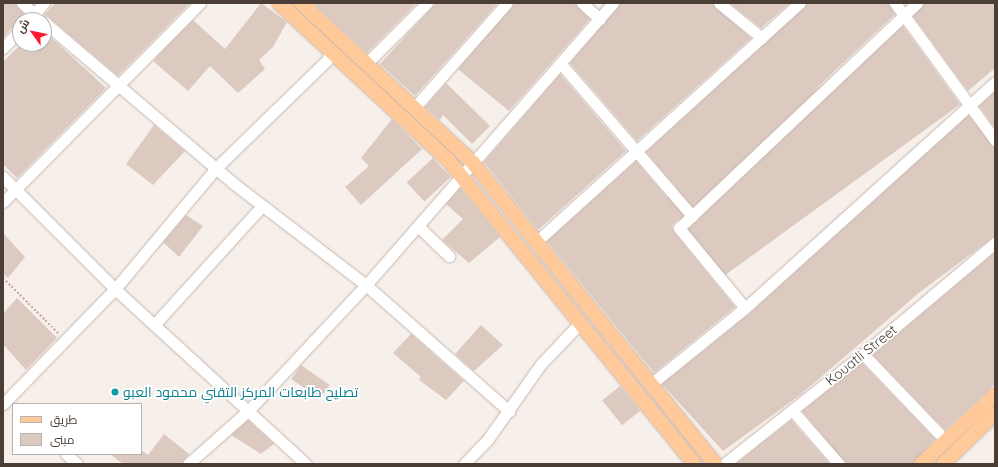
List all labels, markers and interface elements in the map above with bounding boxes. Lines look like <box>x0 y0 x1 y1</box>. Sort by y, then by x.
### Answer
north arrow <box>12 12 52 52</box>
text: ش <box>13 16 32 36</box>
street label: Kouatli Street <box>822 321 900 389</box>
place label: تصليح طابعات المركز التقني محمود العبو <box>123 384 358 400</box>
marker: تصليح طابعات المركز التقني محمود العبو <box>110 387 120 397</box>
legend <box>12 403 142 455</box>
text: طريق <box>50 412 77 427</box>
text: مبنى <box>50 432 75 447</box>

